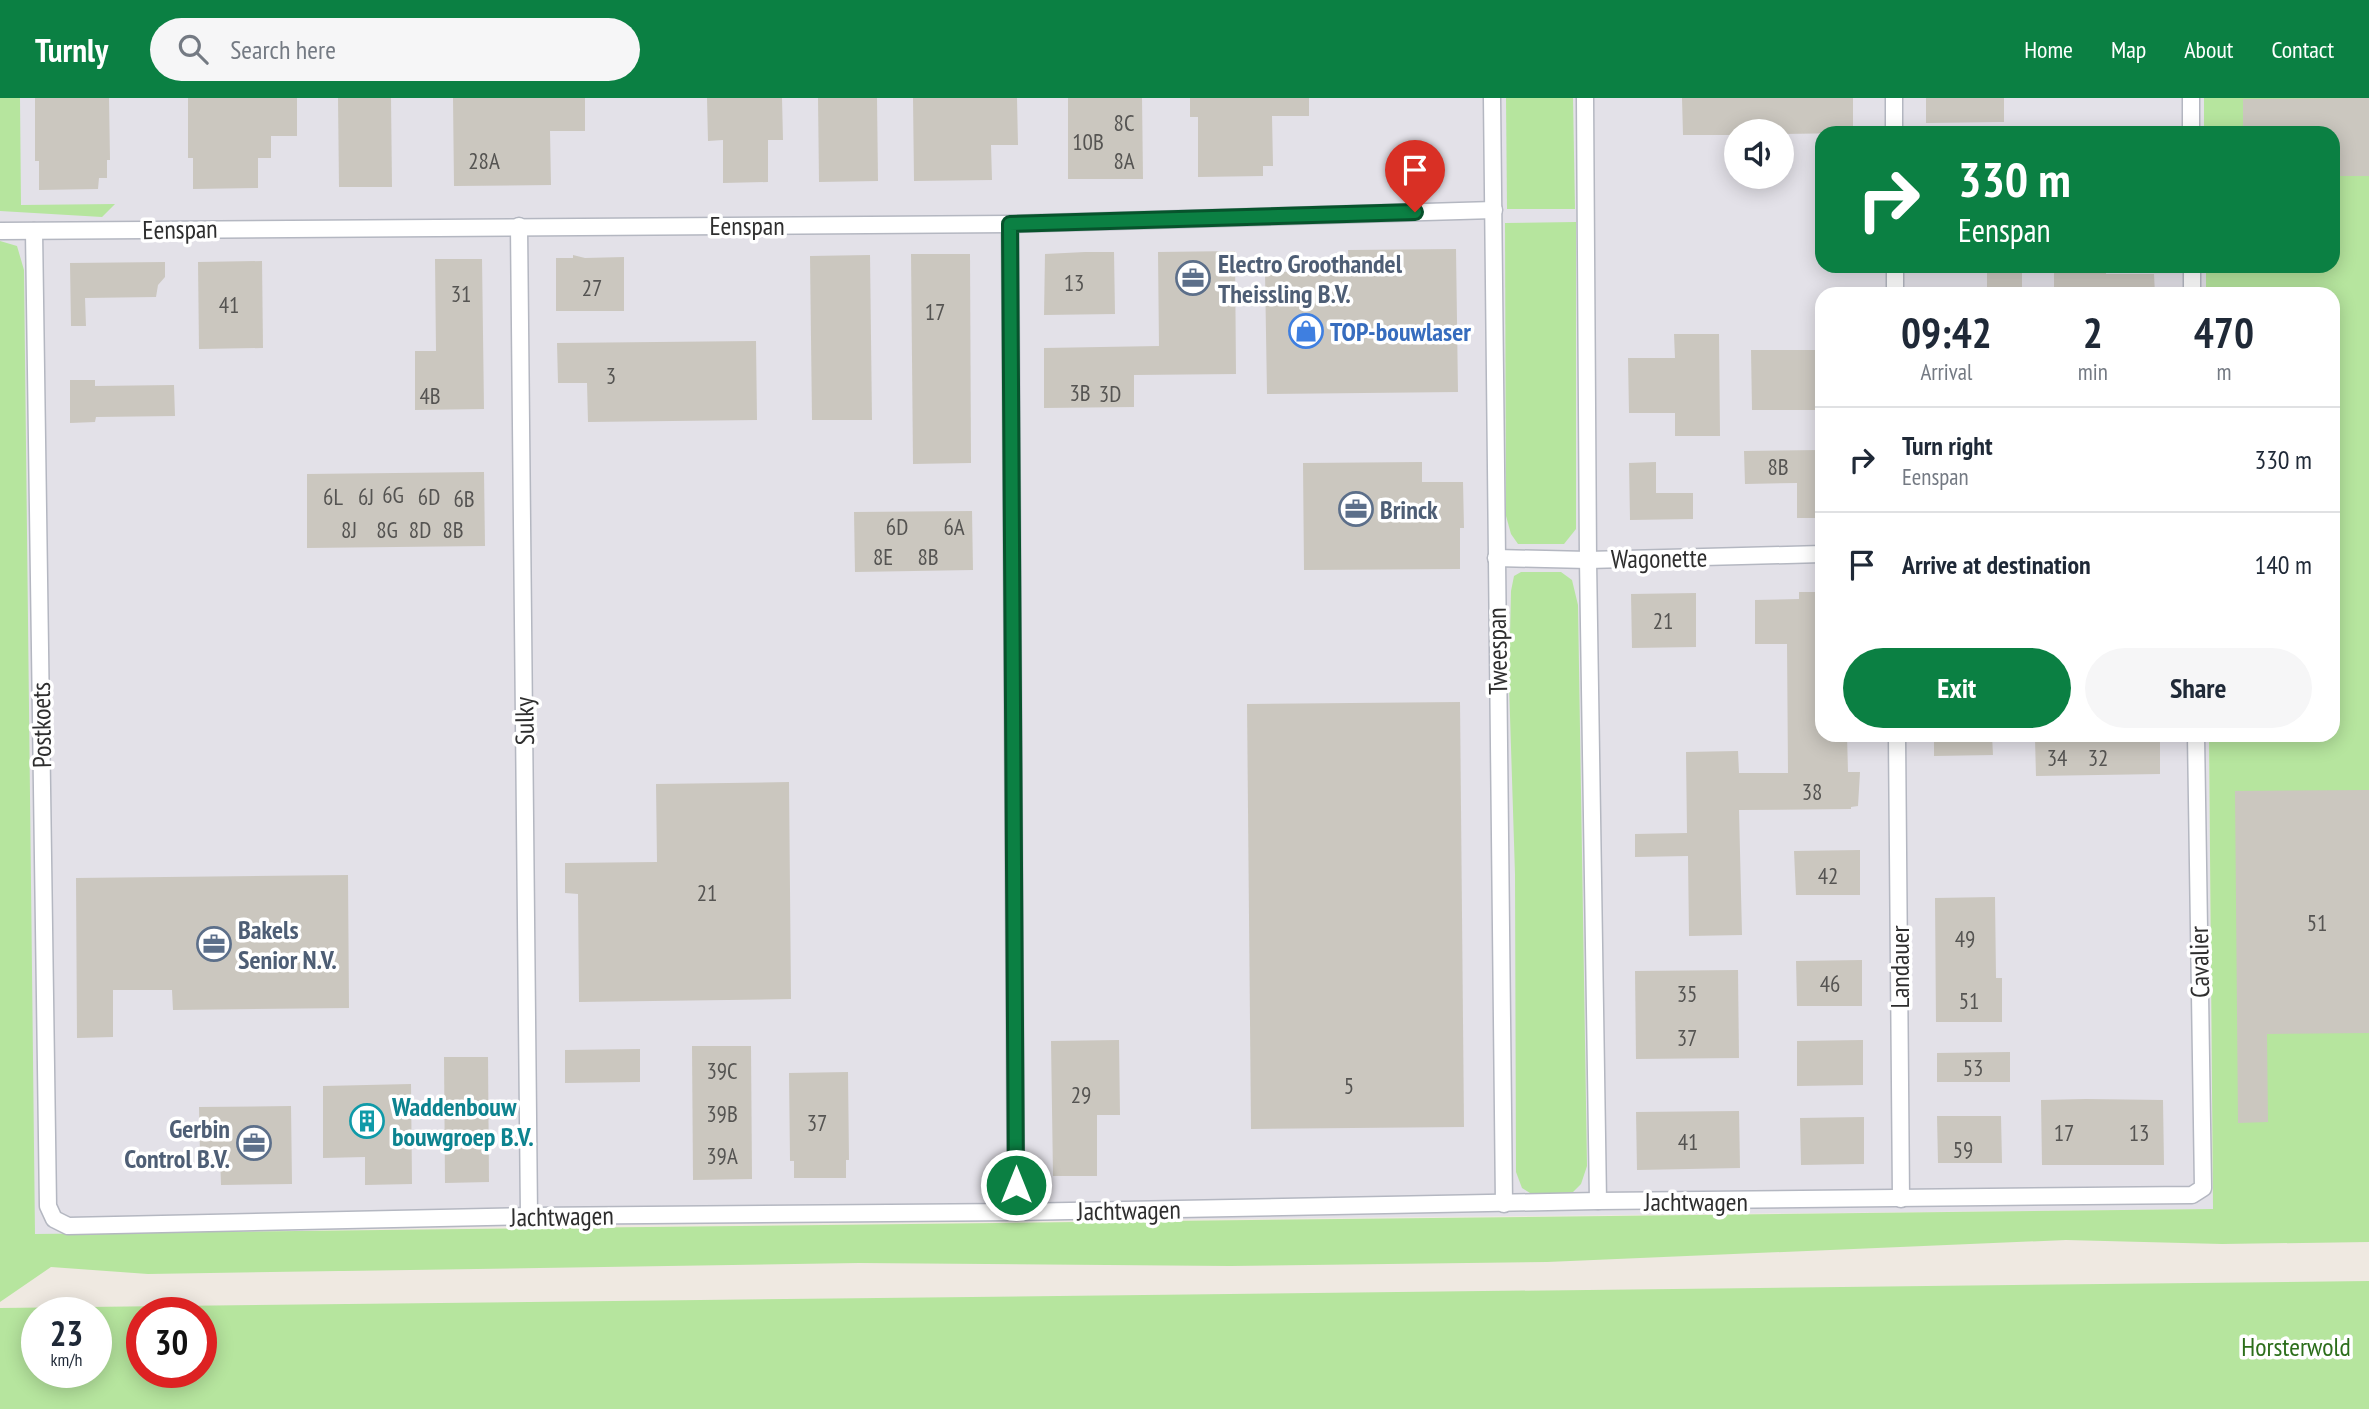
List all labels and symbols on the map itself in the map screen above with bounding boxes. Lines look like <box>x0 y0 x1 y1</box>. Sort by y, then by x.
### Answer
house number: 8C <box>1114 108 1134 137</box>
house number: 10B <box>1072 127 1104 156</box>
pin <box>1385 140 1445 212</box>
house number: 28A <box>468 146 500 175</box>
house number: 8A <box>1113 146 1135 175</box>
street label: Eenspan <box>709 209 785 242</box>
street label: Eenspan <box>142 212 218 246</box>
place label: Electro Groothandel Theissling B.V. <box>1218 247 1403 310</box>
office icon: Electro Groothandel Theissling B.V. <box>1174 259 1212 297</box>
house number: 13 <box>1064 268 1084 297</box>
house number: 27 <box>582 273 602 302</box>
house number: 31 <box>451 279 471 308</box>
house number: 41 <box>219 290 239 319</box>
house number: 17 <box>925 297 945 326</box>
shop icon: TOP-bouwlaser <box>1287 312 1325 350</box>
place label: TOP-bouwlaser <box>1330 315 1471 348</box>
house number: 3 <box>606 361 616 390</box>
house number: 3B <box>1069 378 1091 407</box>
house number: 3D <box>1099 379 1121 408</box>
house number: 4B <box>419 381 441 410</box>
house number: 8B <box>1767 452 1789 481</box>
house number: 6G <box>382 480 404 509</box>
house number: 6L <box>323 482 343 511</box>
house number: 6J <box>358 482 374 511</box>
house number: 6D <box>418 482 440 511</box>
house number: 6B <box>453 484 475 513</box>
office icon: Brinck <box>1337 490 1375 528</box>
place label: Brinck <box>1380 493 1438 526</box>
house number: 6D <box>886 512 908 541</box>
house number: 6A <box>943 512 965 541</box>
house number: 8J <box>341 515 357 544</box>
house number: 8G <box>376 515 398 544</box>
house number: 8D <box>409 515 431 544</box>
house number: 8B <box>442 515 464 544</box>
street label: Wagonette <box>1611 541 1707 575</box>
house number: 8E <box>873 542 893 571</box>
house number: 8B <box>917 542 939 571</box>
house number: 21 <box>1653 606 1673 635</box>
street label: Tweespan <box>1480 607 1514 695</box>
street label: Postkoets <box>24 682 58 768</box>
street label: Sulky <box>507 696 541 745</box>
house number: 34 <box>2047 743 2067 772</box>
house number: 32 <box>2088 743 2108 772</box>
house number: 38 <box>1802 777 1822 806</box>
house number: 42 <box>1818 861 1838 890</box>
house number: 21 <box>697 878 717 907</box>
house number: 51 <box>2307 908 2327 937</box>
place label: Bakels Senior N.V. <box>238 913 337 976</box>
house number: 49 <box>1955 924 1975 953</box>
office icon: Bakels Senior N.V. <box>195 925 233 963</box>
street label: Landauer <box>1883 925 1916 1009</box>
street label: Cavalier <box>2182 926 2216 998</box>
house number: 46 <box>1820 969 1840 998</box>
house number: 35 <box>1677 979 1697 1008</box>
house number: 51 <box>1959 986 1979 1015</box>
house number: 37 <box>1677 1023 1697 1052</box>
house number: 53 <box>1963 1053 1983 1082</box>
house number: 39C <box>706 1056 738 1085</box>
house number: 5 <box>1344 1071 1354 1100</box>
house number: 29 <box>1071 1080 1091 1109</box>
place label: Waddenbouw bouwgroep B.V. <box>391 1090 534 1153</box>
house number: 39B <box>706 1099 738 1128</box>
building icon: Waddenbouw bouwgroep B.V. <box>348 1102 386 1140</box>
house number: 37 <box>807 1108 827 1137</box>
place label: Gerbin Control B.V. <box>124 1112 230 1175</box>
house number: 17 <box>2054 1118 2074 1147</box>
house number: 13 <box>2129 1118 2149 1147</box>
office icon: Gerbin Control B.V. <box>235 1124 273 1162</box>
house number: 41 <box>1678 1127 1698 1156</box>
house number: 59 <box>1953 1135 1973 1164</box>
house number: 39A <box>706 1141 738 1170</box>
position arrow <box>979 1148 1053 1222</box>
street label: Jachtwagen <box>1643 1185 1748 1218</box>
street label: Jachtwagen <box>1076 1193 1181 1227</box>
street label: Jachtwagen <box>509 1199 614 1233</box>
speed limit sign: 30 <box>126 1297 217 1388</box>
park label: Horsterwold <box>2241 1330 2351 1363</box>

